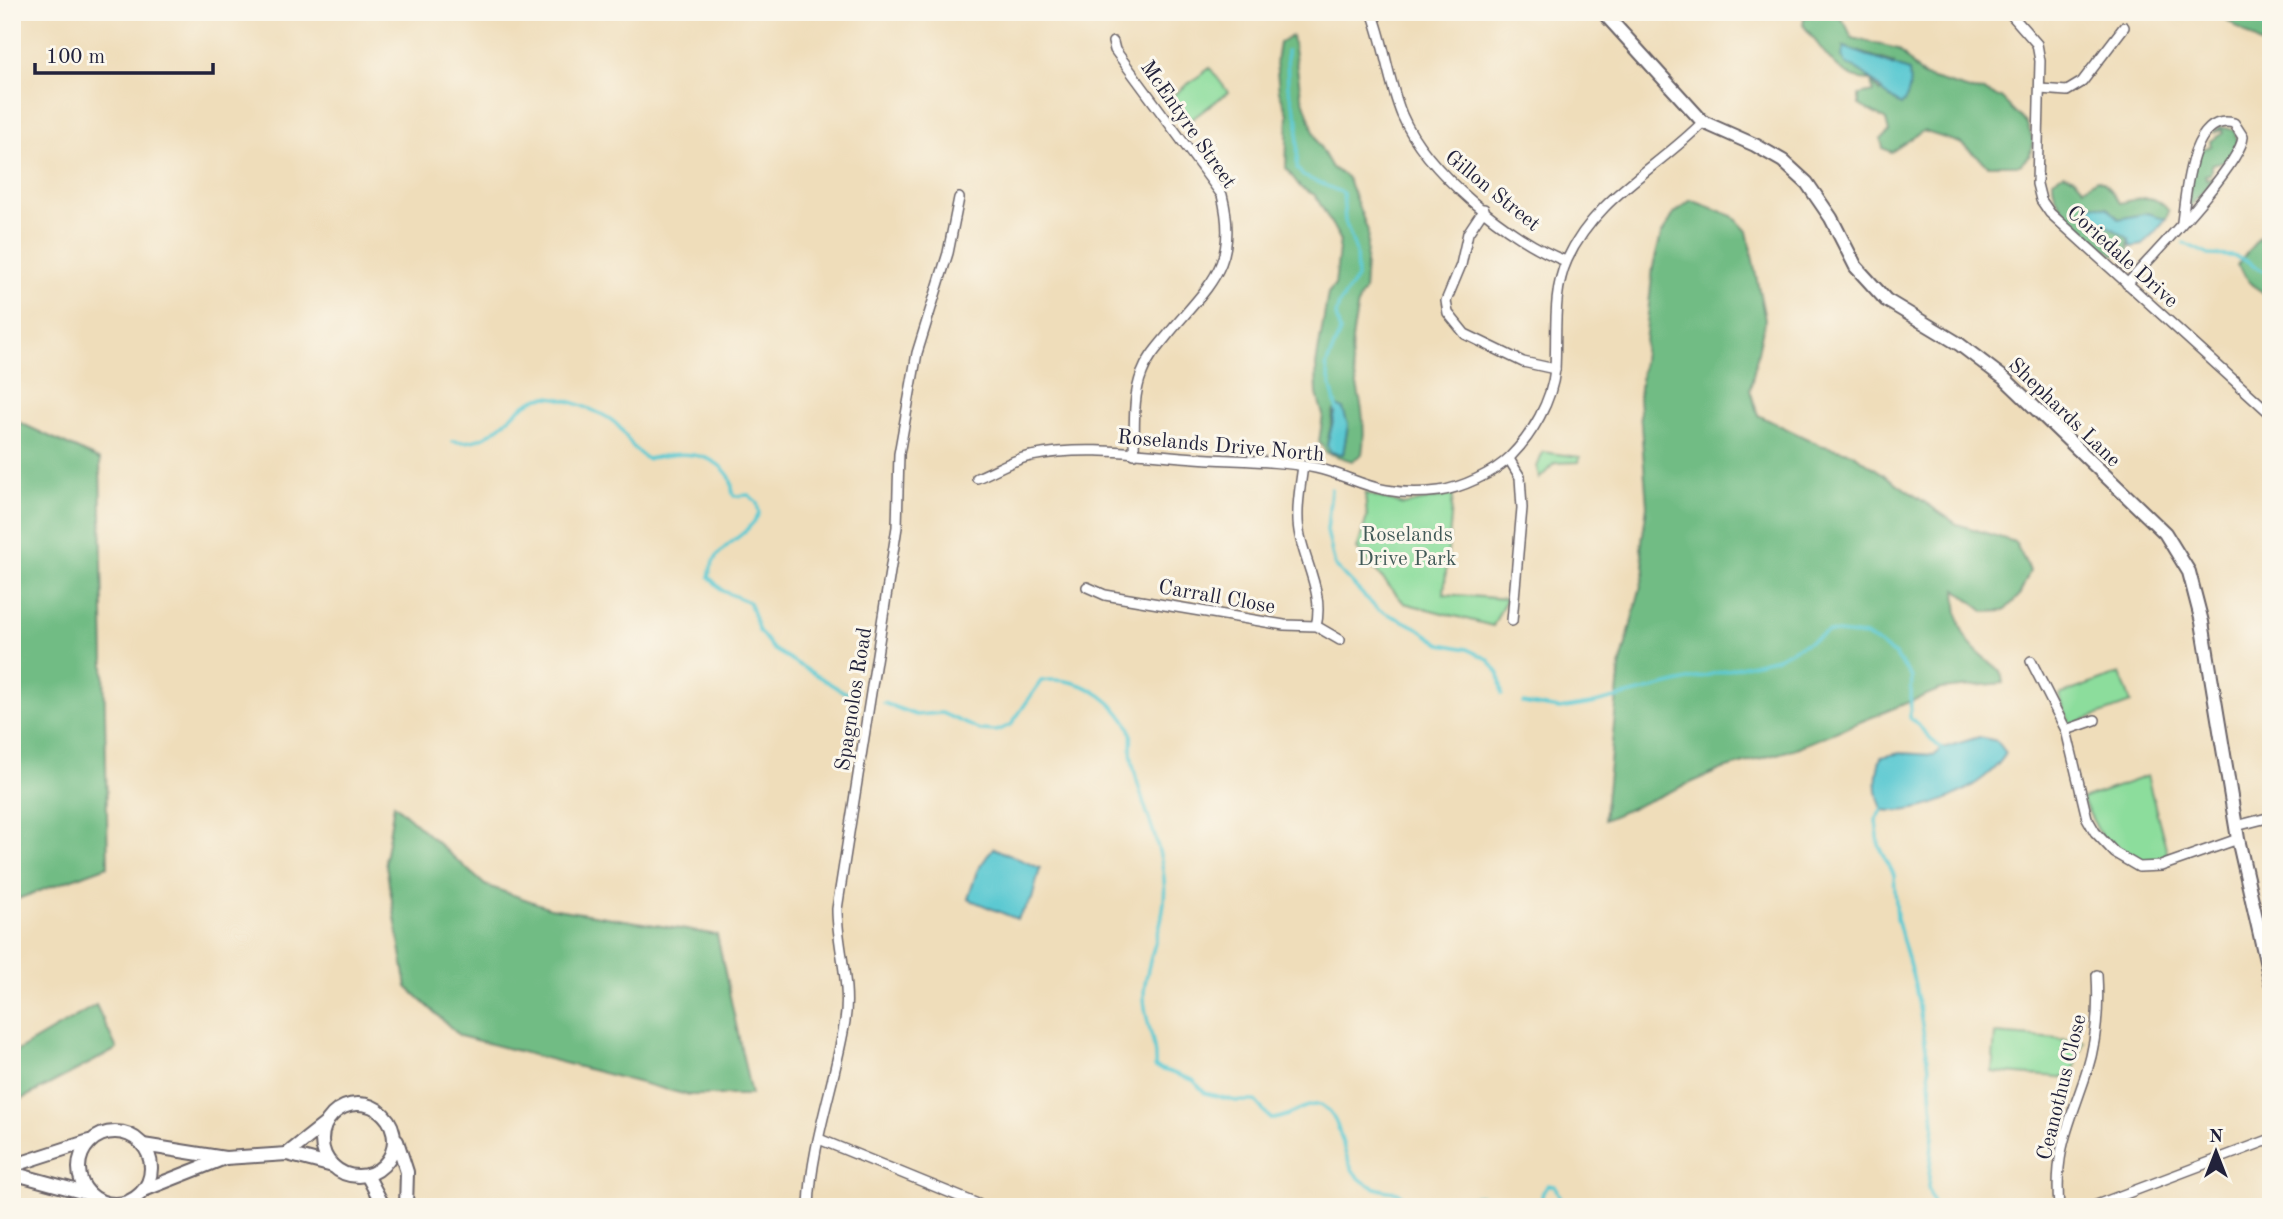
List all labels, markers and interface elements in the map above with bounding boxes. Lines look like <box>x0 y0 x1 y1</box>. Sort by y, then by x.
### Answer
scale bar <box>35 32 214 76</box>
text: 100 m <box>46 47 105 68</box>
street label: McEntyre Street <box>1136 57 1240 193</box>
street label: Gillon Street <box>1441 147 1544 236</box>
street label: Coriedale Drive <box>2062 202 2182 312</box>
street label: Shephards Lane <box>2004 355 2124 472</box>
street label: Roselands Drive North <box>1116 427 1325 466</box>
park label: Roselands Drive Park <box>1357 525 1457 570</box>
street label: Carrall Close <box>1157 577 1277 618</box>
street label: Spagnolos Road <box>833 626 876 773</box>
street label: Ceanothus Close <box>2034 1012 2091 1163</box>
north arrow <box>2182 1118 2252 1188</box>
text: N <box>2209 1128 2224 1147</box>

